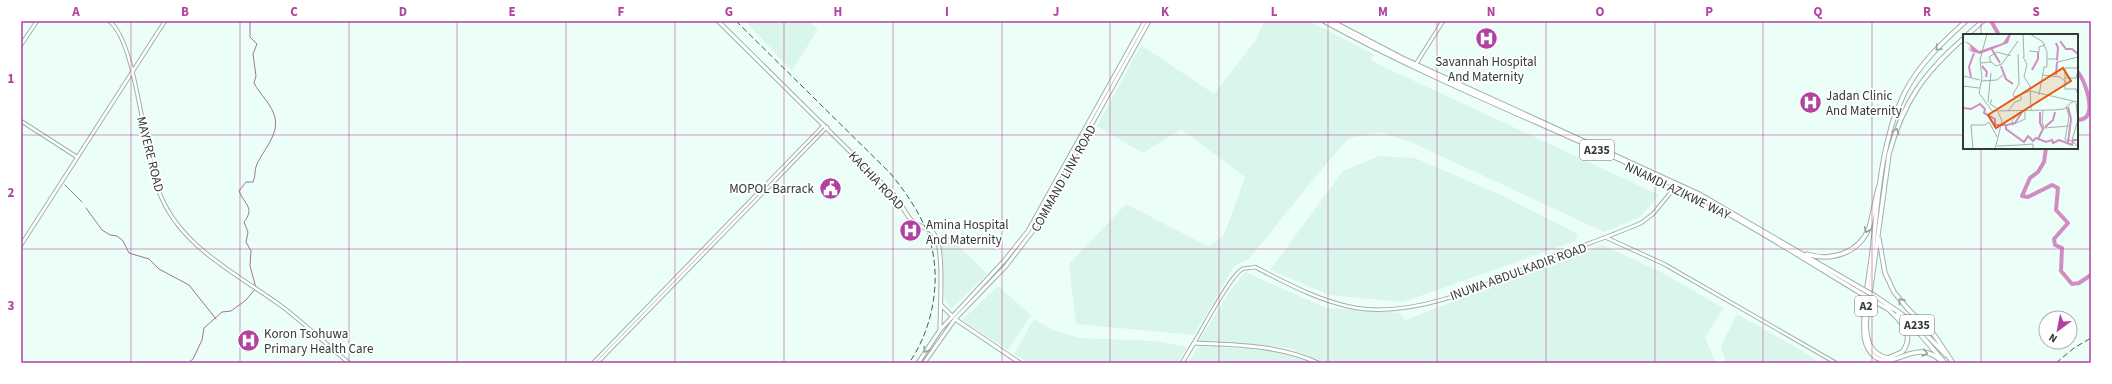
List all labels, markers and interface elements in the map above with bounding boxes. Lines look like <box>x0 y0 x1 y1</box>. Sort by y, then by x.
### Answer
text: A <box>71 3 80 21</box>
text: B <box>181 3 189 21</box>
text: C <box>290 3 298 21</box>
text: D <box>399 3 407 21</box>
text: E <box>508 3 516 21</box>
text: F <box>618 3 625 21</box>
text: G <box>725 3 733 21</box>
text: H <box>834 3 842 21</box>
text: I <box>945 3 949 21</box>
text: J <box>1053 3 1059 21</box>
text: K <box>1161 3 1170 21</box>
text: L <box>1271 3 1278 21</box>
text: M <box>1378 3 1388 21</box>
text: N <box>1487 3 1495 21</box>
text: O <box>1596 3 1605 21</box>
text: P <box>1705 3 1713 21</box>
text: Q <box>1814 3 1823 21</box>
text: R <box>1923 3 1931 21</box>
text: S <box>2032 3 2040 21</box>
hospital icon: Savannah Hospital And Maternity <box>1473 26 1499 52</box>
inset map <box>1963 34 2078 149</box>
one-way arrow <box>1935 43 1943 51</box>
place label: Savannah Hospital And Maternity <box>1435 53 1537 86</box>
text: 1 <box>8 70 15 88</box>
place label: Jadan Clinic And Maternity <box>1826 87 1902 120</box>
hospital icon: Jadan Clinic And Maternity <box>1797 89 1823 115</box>
street label: MAYERE ROAD <box>132 115 168 194</box>
street label: COMMAND LINK ROAD <box>1027 122 1101 235</box>
one-way arrow <box>1891 128 1900 135</box>
road number: A235 <box>1580 140 1614 160</box>
street label: KACHIA ROAD <box>844 147 908 214</box>
street label: NNAMDI AZIKWE WAY <box>1622 158 1734 225</box>
public building icon: MOPOL Barrack <box>817 175 843 201</box>
place label: MOPOL Barrack <box>729 180 815 198</box>
text: 2 <box>8 184 15 202</box>
place label: Amina Hospital And Maternity <box>926 216 1009 249</box>
hospital icon: Amina Hospital And Maternity <box>897 218 923 244</box>
one-way arrow <box>1864 226 1872 233</box>
street label: INUWA ABDULKADIR ROAD <box>1447 239 1589 305</box>
road number: A2 <box>1855 296 1877 316</box>
text: 3 <box>8 297 15 315</box>
one-way arrow <box>1899 299 1906 306</box>
north arrow <box>2038 310 2078 350</box>
road number: A235 <box>1900 315 1934 335</box>
place label: Koron Tsohuwa Primary Health Care <box>264 325 373 358</box>
hospital icon: Koron Tsohuwa Primary Health Care <box>236 327 262 353</box>
text: N <box>2046 330 2060 346</box>
one-way arrow <box>923 346 931 353</box>
one-way arrow <box>1922 348 1928 356</box>

